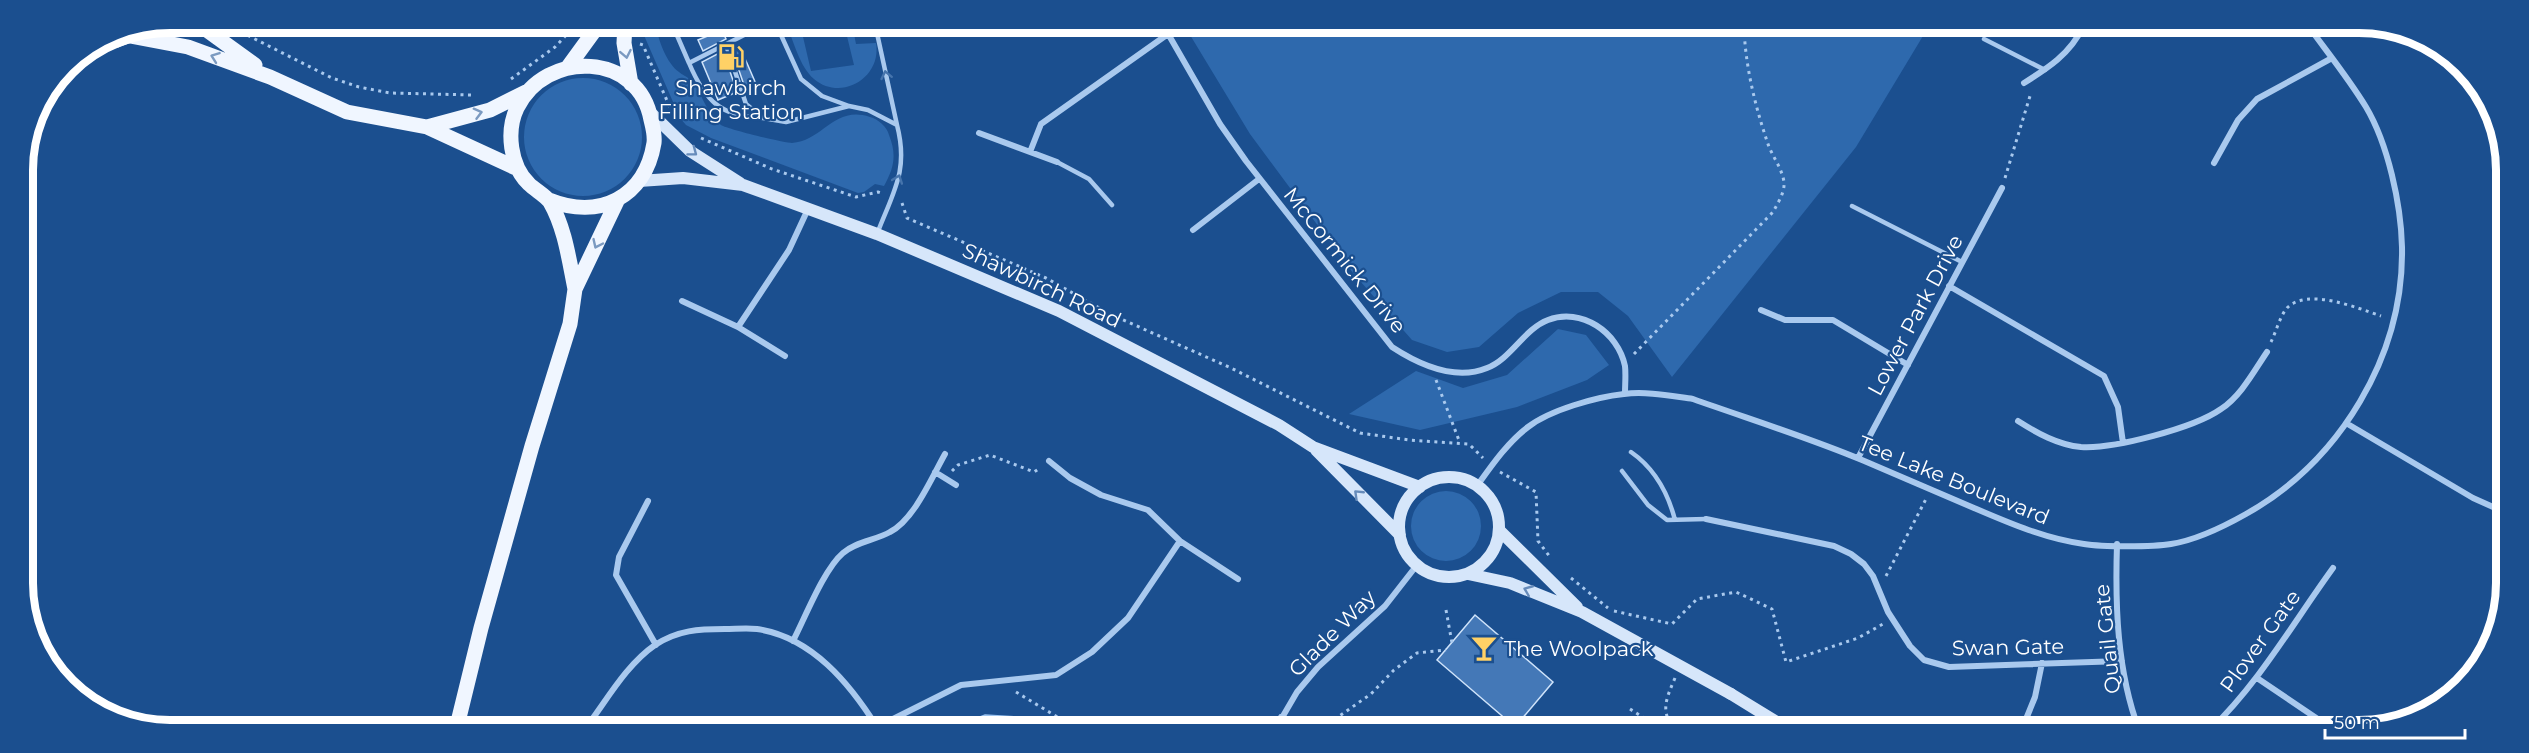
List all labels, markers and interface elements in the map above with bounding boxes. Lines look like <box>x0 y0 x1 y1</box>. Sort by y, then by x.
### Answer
fuel station icon: Shawbirch Filling Station <box>716 42 746 72</box>
one-way arrow <box>619 49 632 59</box>
one-way arrow <box>210 51 221 64</box>
one-way arrow <box>881 70 894 80</box>
place label: Shawbirch Filling Station <box>659 75 803 124</box>
one-way arrow <box>472 108 483 120</box>
one-way arrow <box>686 145 697 156</box>
one-way arrow <box>890 174 903 185</box>
street label: McCormick Drive <box>1279 182 1411 338</box>
street label: Lower Park Drive <box>1862 230 1968 400</box>
street label: Shawbirch Road <box>959 237 1125 333</box>
one-way arrow <box>592 238 604 249</box>
street label: Tee Lake Boulevard <box>1855 430 2053 530</box>
one-way arrow <box>1355 491 1366 502</box>
street label: Quail Gate <box>2089 583 2125 695</box>
street label: Glade Way <box>1283 584 1381 682</box>
one-way arrow <box>1523 585 1534 597</box>
street label: Plover Gate <box>2214 585 2306 697</box>
bar icon: The Woolpack <box>1469 633 1499 663</box>
street label: Swan Gate <box>1952 634 2064 660</box>
place label: The Woolpack <box>1504 636 1654 661</box>
scale bar <box>2325 702 2464 740</box>
text: 50 m <box>2334 712 2380 734</box>

